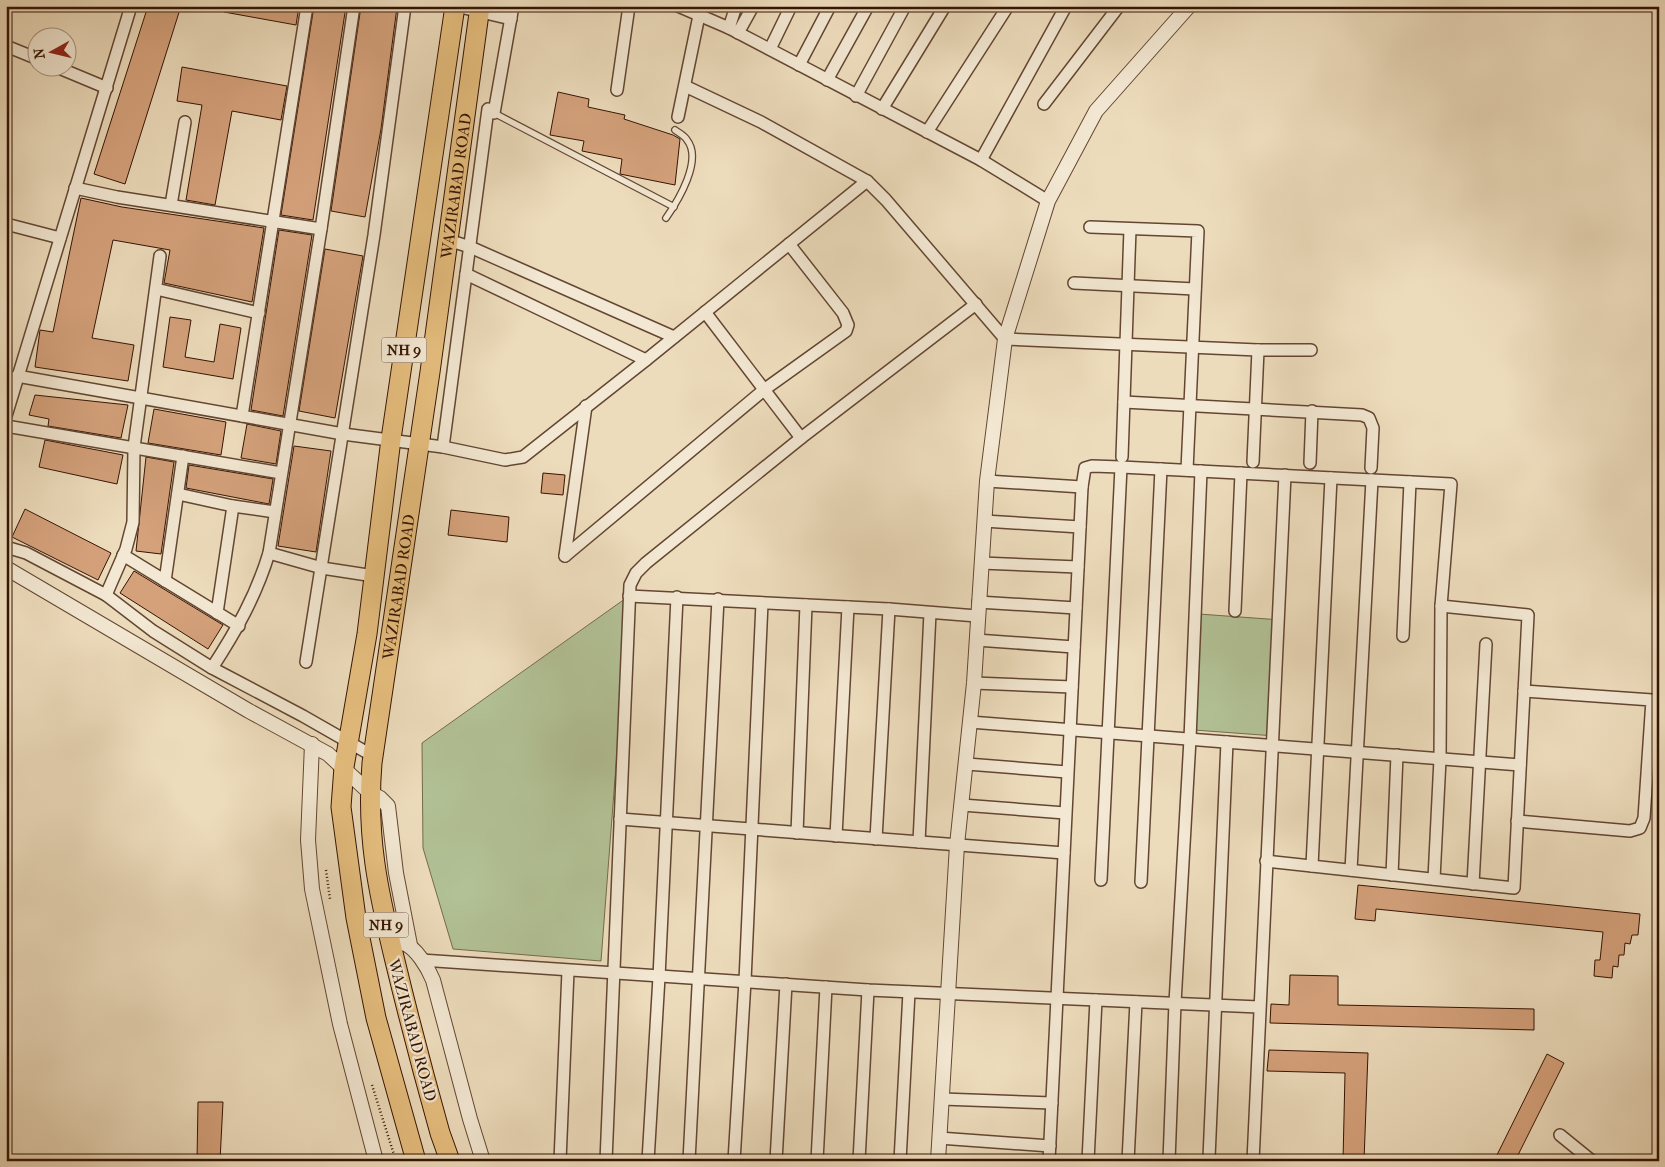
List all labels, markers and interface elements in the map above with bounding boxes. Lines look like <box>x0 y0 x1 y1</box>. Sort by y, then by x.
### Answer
north arrow <box>28 28 78 78</box>
text: N <box>30 47 49 60</box>
street label: WAZIRABAD ROAD <box>436 112 475 261</box>
road number: NH 9 <box>382 338 426 362</box>
street label: WAZIRABAD ROAD <box>378 513 419 662</box>
road number: NH 9 <box>364 912 408 938</box>
street label: WAZIRABAD ROAD <box>384 956 441 1103</box>

